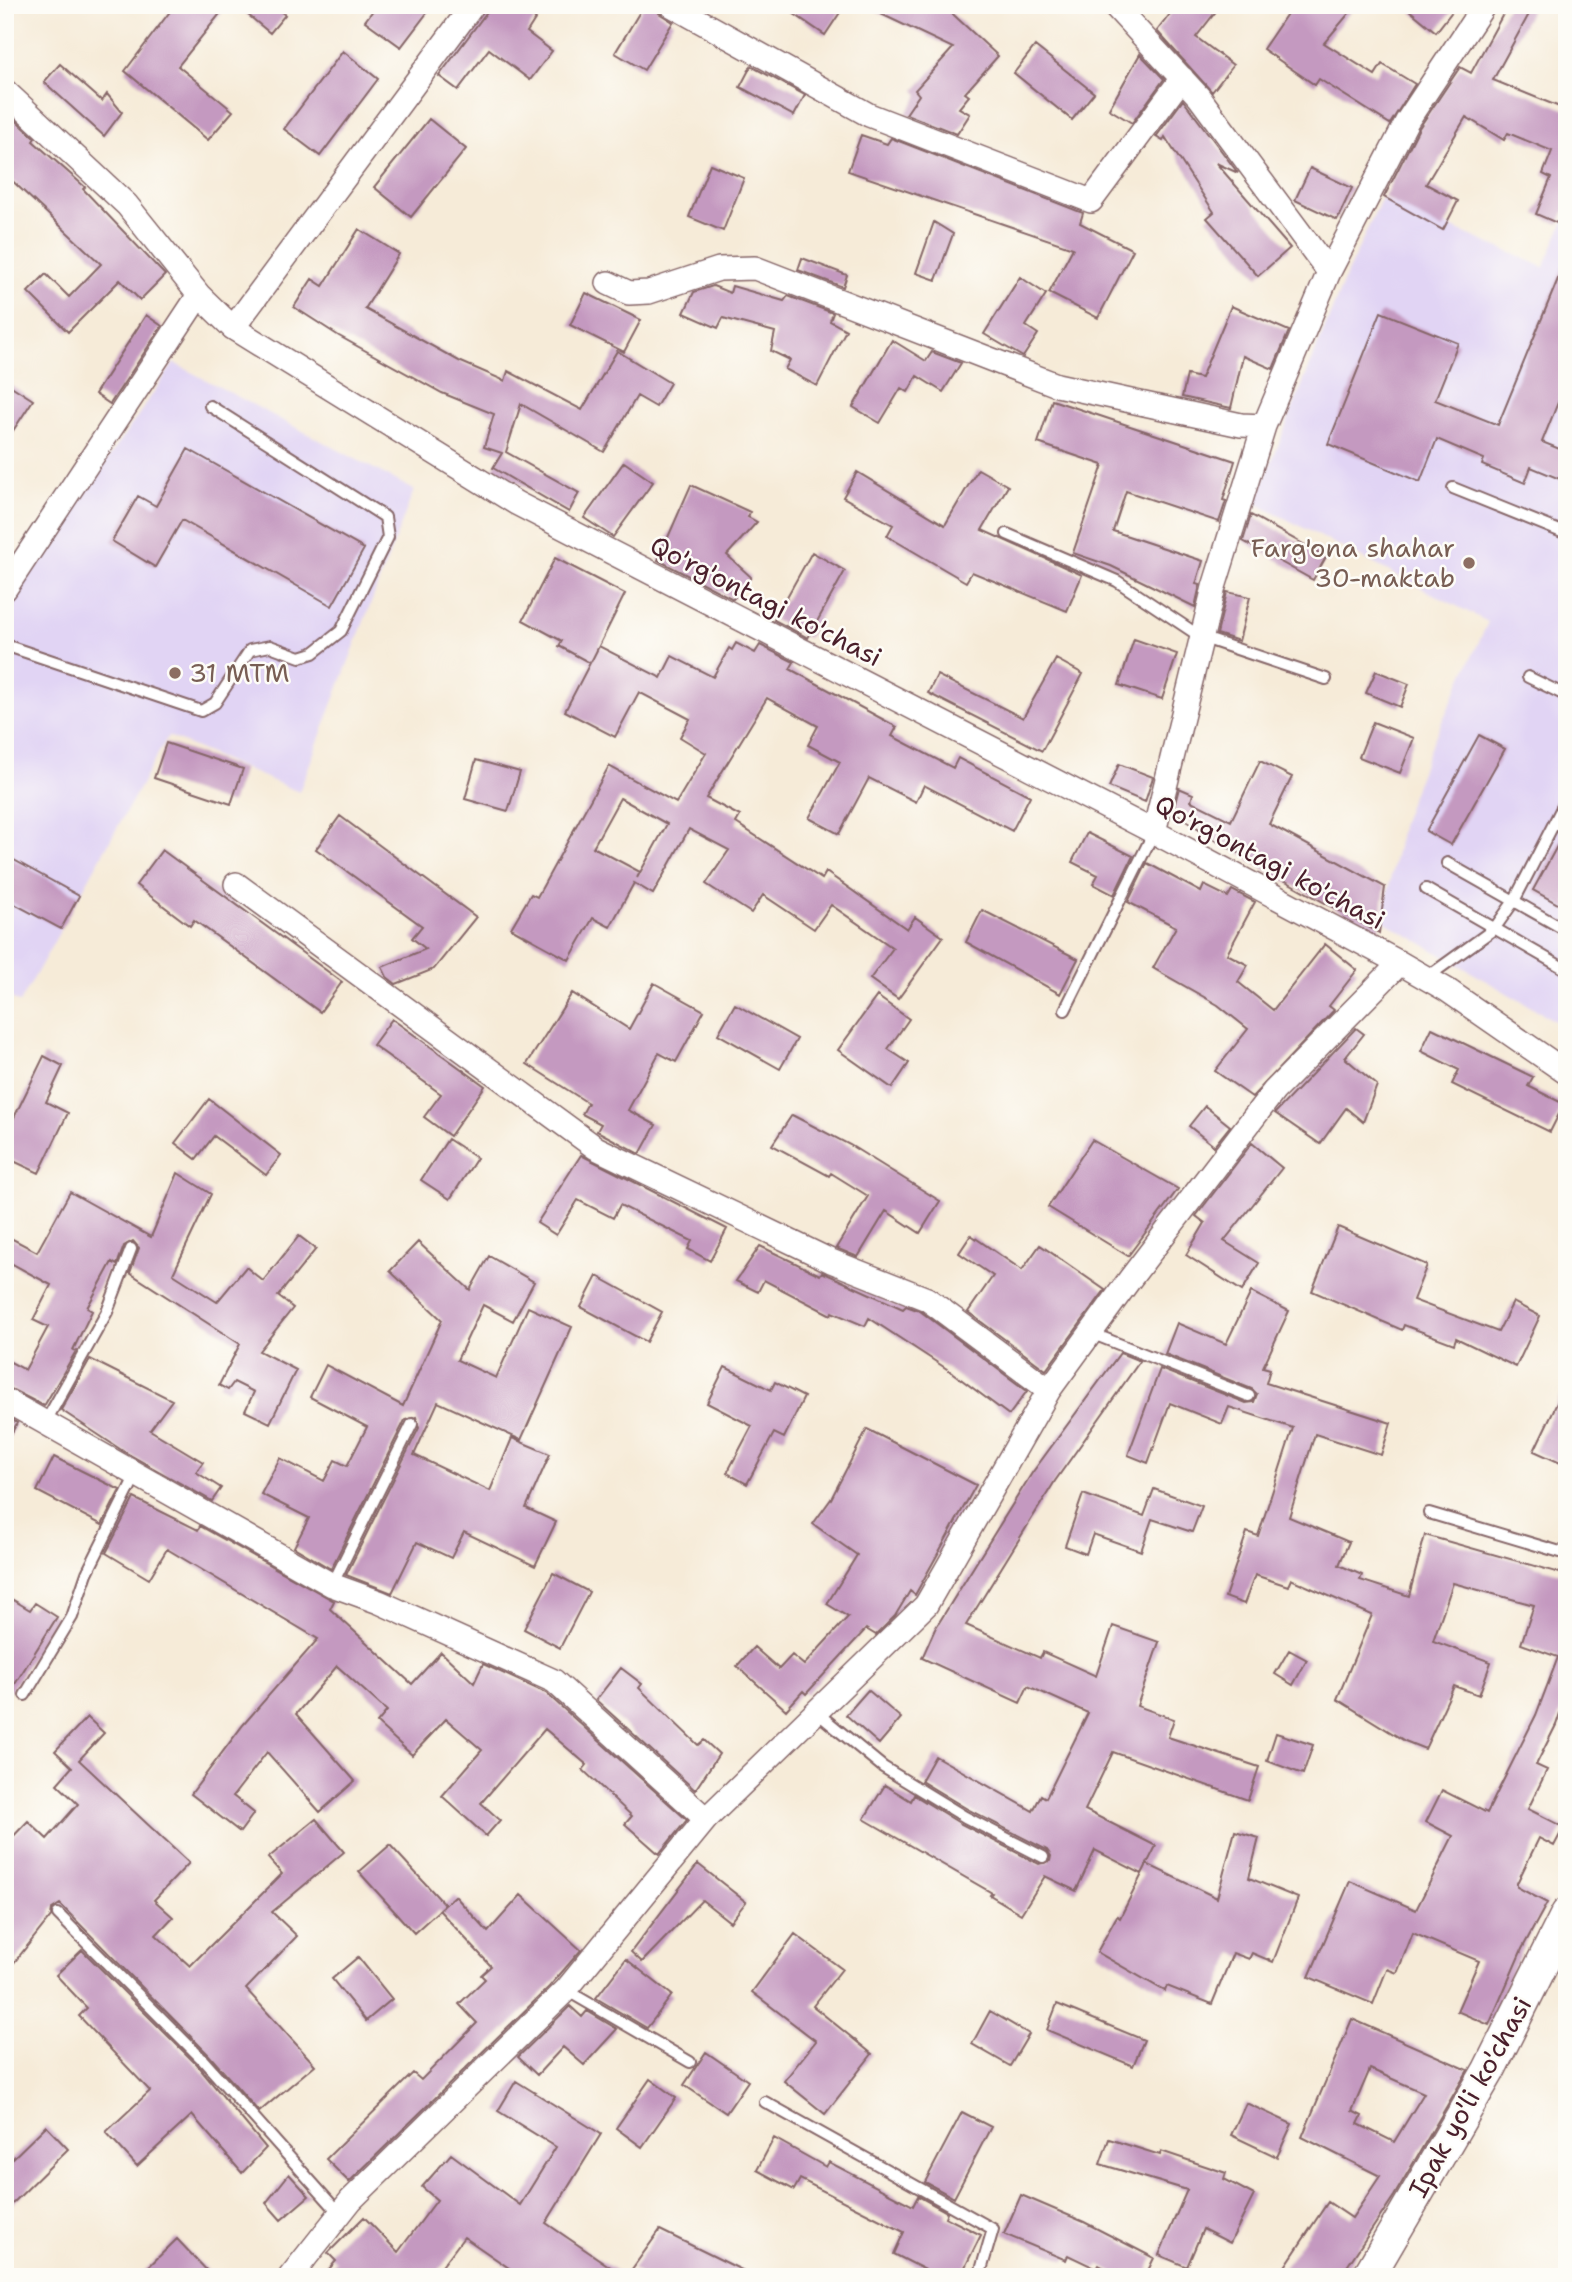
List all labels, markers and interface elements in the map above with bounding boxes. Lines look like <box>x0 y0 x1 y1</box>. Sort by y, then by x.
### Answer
street label: Qo'rg'ontagi ko'chasi <box>644 527 888 674</box>
place label: Farg'ona shahar 30-maktab <box>1251 530 1455 595</box>
marker: Farg'ona shahar 30-maktab <box>1461 555 1477 571</box>
place label: 31 MTM <box>189 655 289 690</box>
marker: 31 MTM <box>167 665 183 681</box>
street label: Qo'rg'ontagi ko'chasi <box>1149 786 1391 937</box>
street label: Ipak yo'li ko'chasi <box>1400 1990 1539 2203</box>

